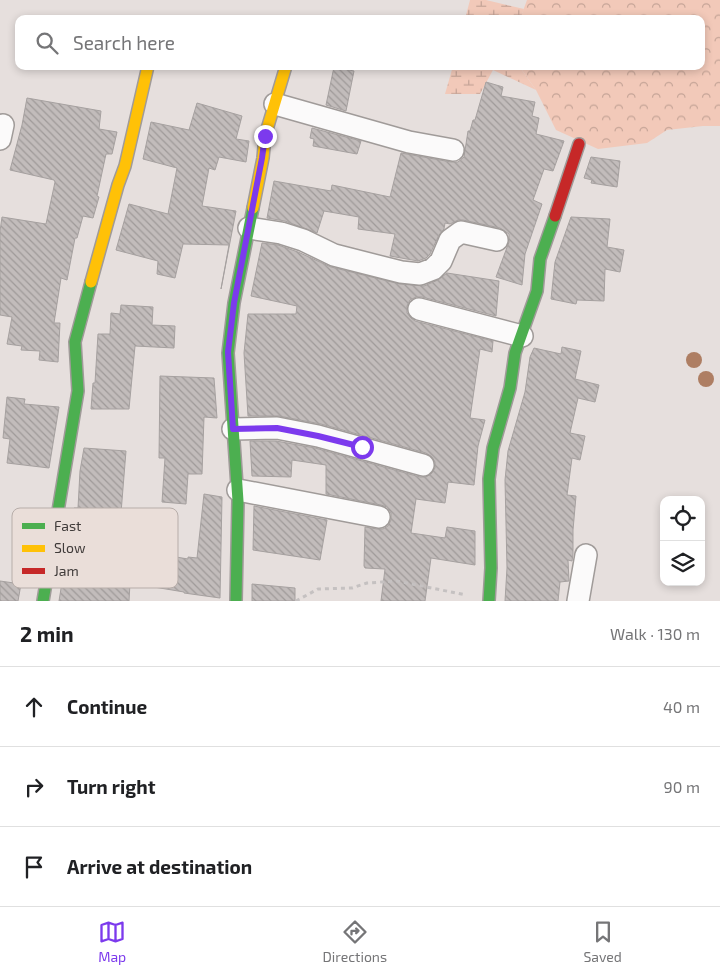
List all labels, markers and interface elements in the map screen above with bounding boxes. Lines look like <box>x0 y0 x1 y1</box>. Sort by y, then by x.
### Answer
search box <box>15 15 705 70</box>
icon: search <box>33 29 61 57</box>
text: Search here <box>73 31 175 54</box>
route end <box>254 125 277 148</box>
route start <box>351 436 374 459</box>
map controls <box>660 496 705 586</box>
button: locate <box>660 496 705 541</box>
legend <box>12 508 178 588</box>
text: Fast <box>54 517 81 534</box>
text: Slow <box>54 539 86 556</box>
button: layers <box>660 541 705 586</box>
text: Jam <box>54 562 79 579</box>
text: 2 min <box>20 621 74 646</box>
text: Walk · 130 m <box>610 624 700 643</box>
icon: ahead <box>20 693 48 721</box>
text: Continue <box>67 695 147 718</box>
text: 40 m <box>663 697 700 716</box>
icon: right <box>20 773 48 801</box>
text: Turn right <box>67 775 155 798</box>
text: 90 m <box>664 777 700 796</box>
icon: arrive <box>20 853 48 881</box>
text: Arrive at destination <box>67 855 252 878</box>
tab: Map <box>98 918 126 965</box>
tab: Directions <box>323 918 387 965</box>
tab: Saved <box>583 918 622 965</box>

